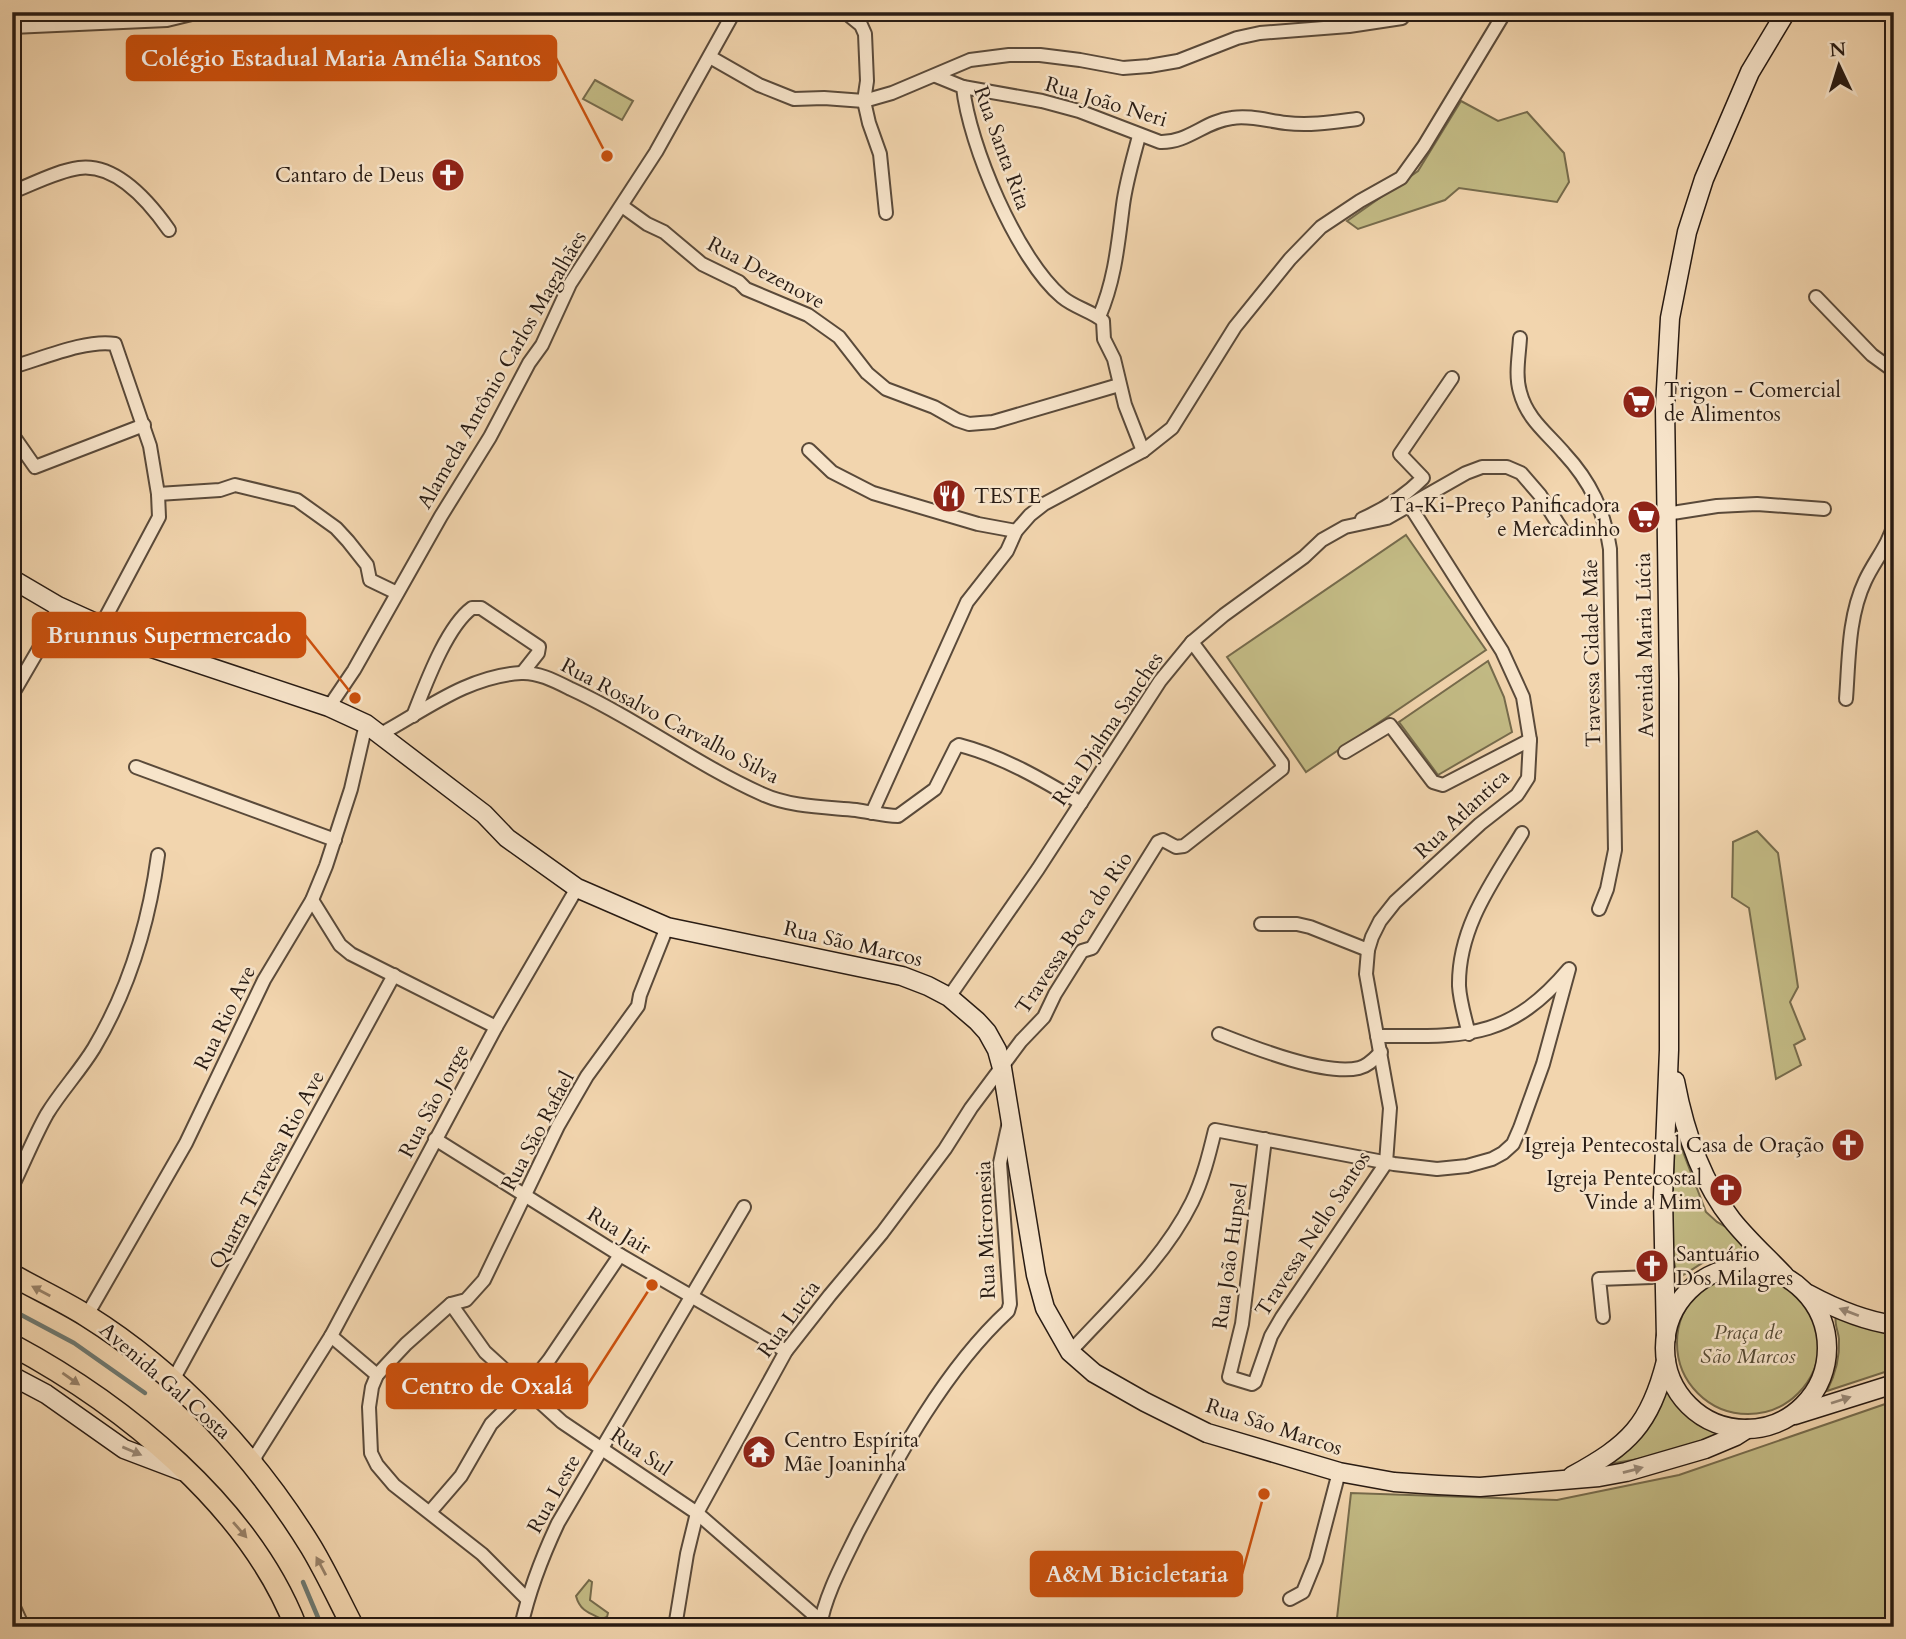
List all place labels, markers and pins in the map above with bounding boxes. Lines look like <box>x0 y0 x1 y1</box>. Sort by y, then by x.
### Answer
callout: Colégio Estadual Maria Amélia Santos <box>127 36 556 80</box>
church icon: Cantaro de Deus <box>429 156 467 194</box>
place label: Cantaro de Deus <box>275 161 424 190</box>
place label: Trigon - Comercial de Alimentos <box>1664 376 1841 429</box>
supermarket icon: Trigon - Comercial de Alimentos <box>1620 383 1658 421</box>
restaurant icon: TESTE <box>930 477 968 515</box>
place label: TESTE <box>974 482 1041 511</box>
place label: Ta-Ki-Preço Panificadora e Mercadinho <box>1390 491 1620 544</box>
supermarket icon: Ta-Ki-Preço Panificadora e Mercadinho <box>1625 498 1663 536</box>
callout: Brunnus Supermercado <box>33 613 305 657</box>
church icon: Igreja Pentecostal Casa de Oração <box>1829 1126 1867 1164</box>
place label: Igreja Pentecostal Casa de Oração <box>1524 1131 1824 1160</box>
place label: Igreja Pentecostal Vinde a Mim <box>1546 1164 1702 1217</box>
church icon: Igreja Pentecostal Vinde a Mim <box>1707 1171 1745 1209</box>
place label: Santuário Dos Milagres <box>1676 1240 1793 1293</box>
church icon: Santuário Dos Milagres <box>1633 1247 1671 1285</box>
callout: Centro de Oxalá <box>387 1364 587 1408</box>
place label: Centro Espírita Mãe Joaninha <box>784 1426 919 1479</box>
temple icon: Centro Espírita Mãe Joaninha <box>740 1433 778 1471</box>
callout: A&M Bicicletaria <box>1031 1552 1242 1596</box>

